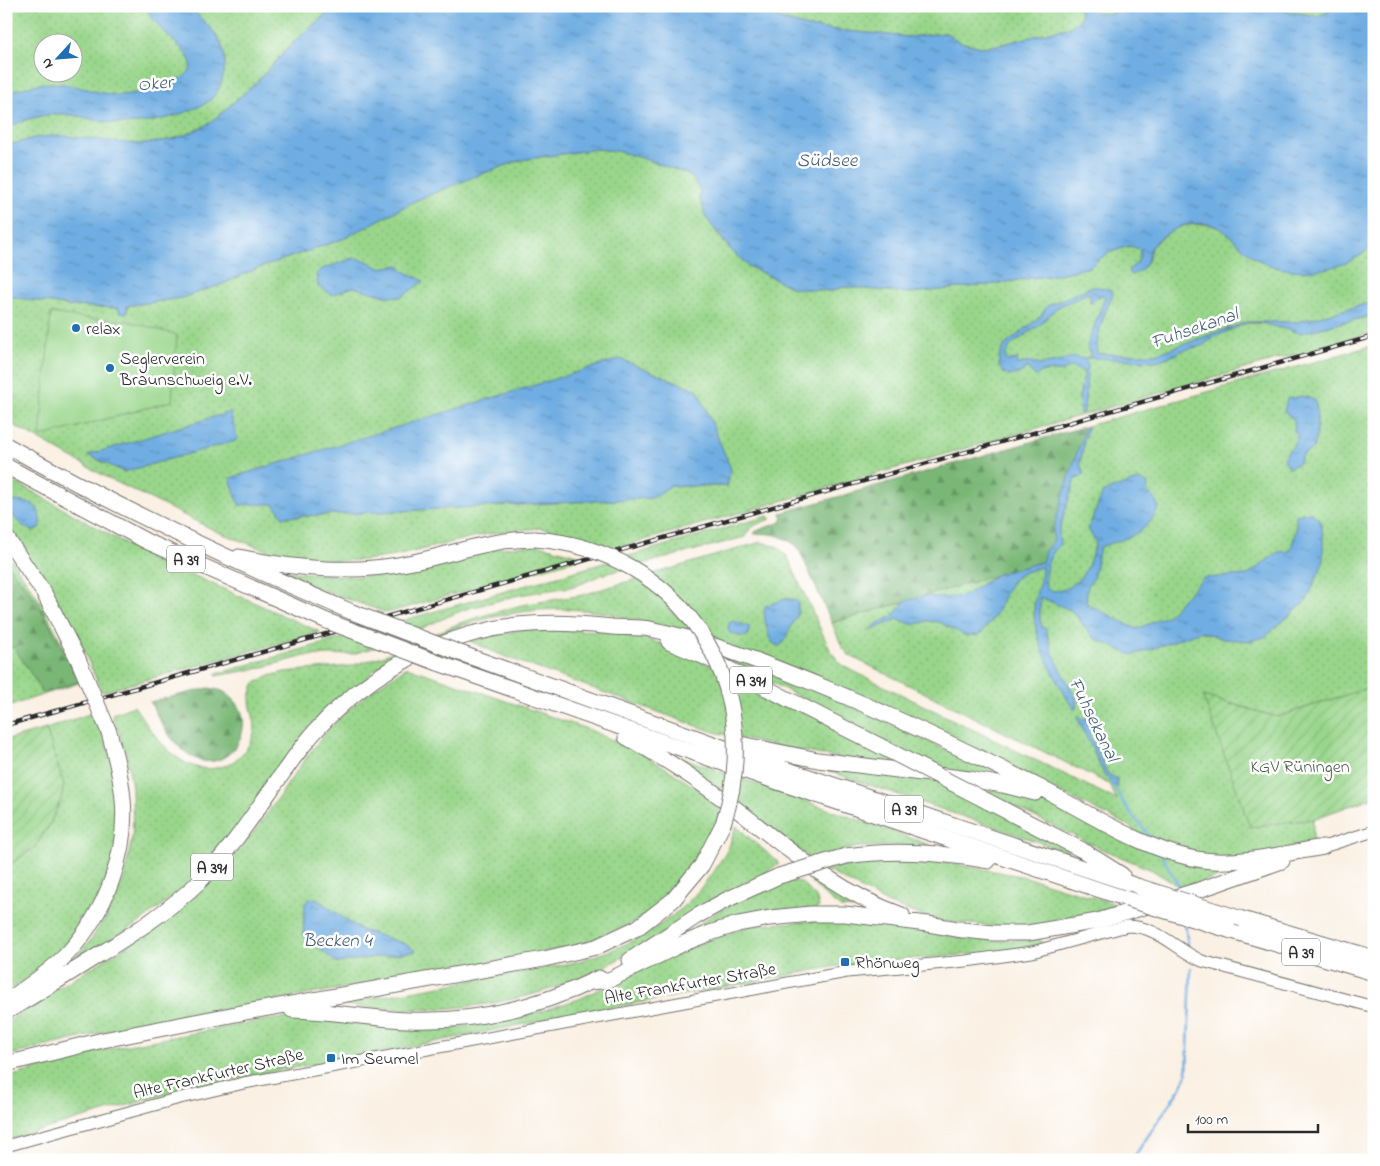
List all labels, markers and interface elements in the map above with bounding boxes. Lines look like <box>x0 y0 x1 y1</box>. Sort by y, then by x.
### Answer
north arrow <box>32 32 82 82</box>
text: N <box>36 54 59 72</box>
water label: Oker <box>136 69 176 99</box>
water label: Südsee <box>797 148 859 175</box>
water label: Fuhsekanal <box>1148 301 1245 357</box>
place label: relax <box>86 317 120 343</box>
marker: relax <box>70 322 82 334</box>
place label: Seglerverein Braunschweig e.V. <box>119 347 252 395</box>
marker: Seglerverein Braunschweig e.V. <box>104 362 116 374</box>
road number: A 39 <box>167 546 205 572</box>
road number: A 391 <box>730 666 772 694</box>
water label: Fuhsekanal <box>1061 674 1126 769</box>
park label: KGV Rüningen <box>1250 755 1350 782</box>
road number: A 39 <box>885 796 923 822</box>
road number: A 391 <box>191 854 233 880</box>
water label: Becken 4 <box>303 928 373 955</box>
road number: A 39 <box>1282 939 1320 966</box>
place label: Rhönweg <box>855 951 920 978</box>
marker: Rhönweg <box>839 956 851 968</box>
street label: Alte Frankfurter Straße <box>603 957 779 1013</box>
street label: Alte Frankfurter Straße <box>131 1043 307 1107</box>
place label: Im Seumel <box>341 1047 419 1073</box>
marker: Im Seumel <box>325 1052 337 1064</box>
scale bar <box>1188 1101 1318 1133</box>
text: 100 m <box>1195 1109 1228 1131</box>

